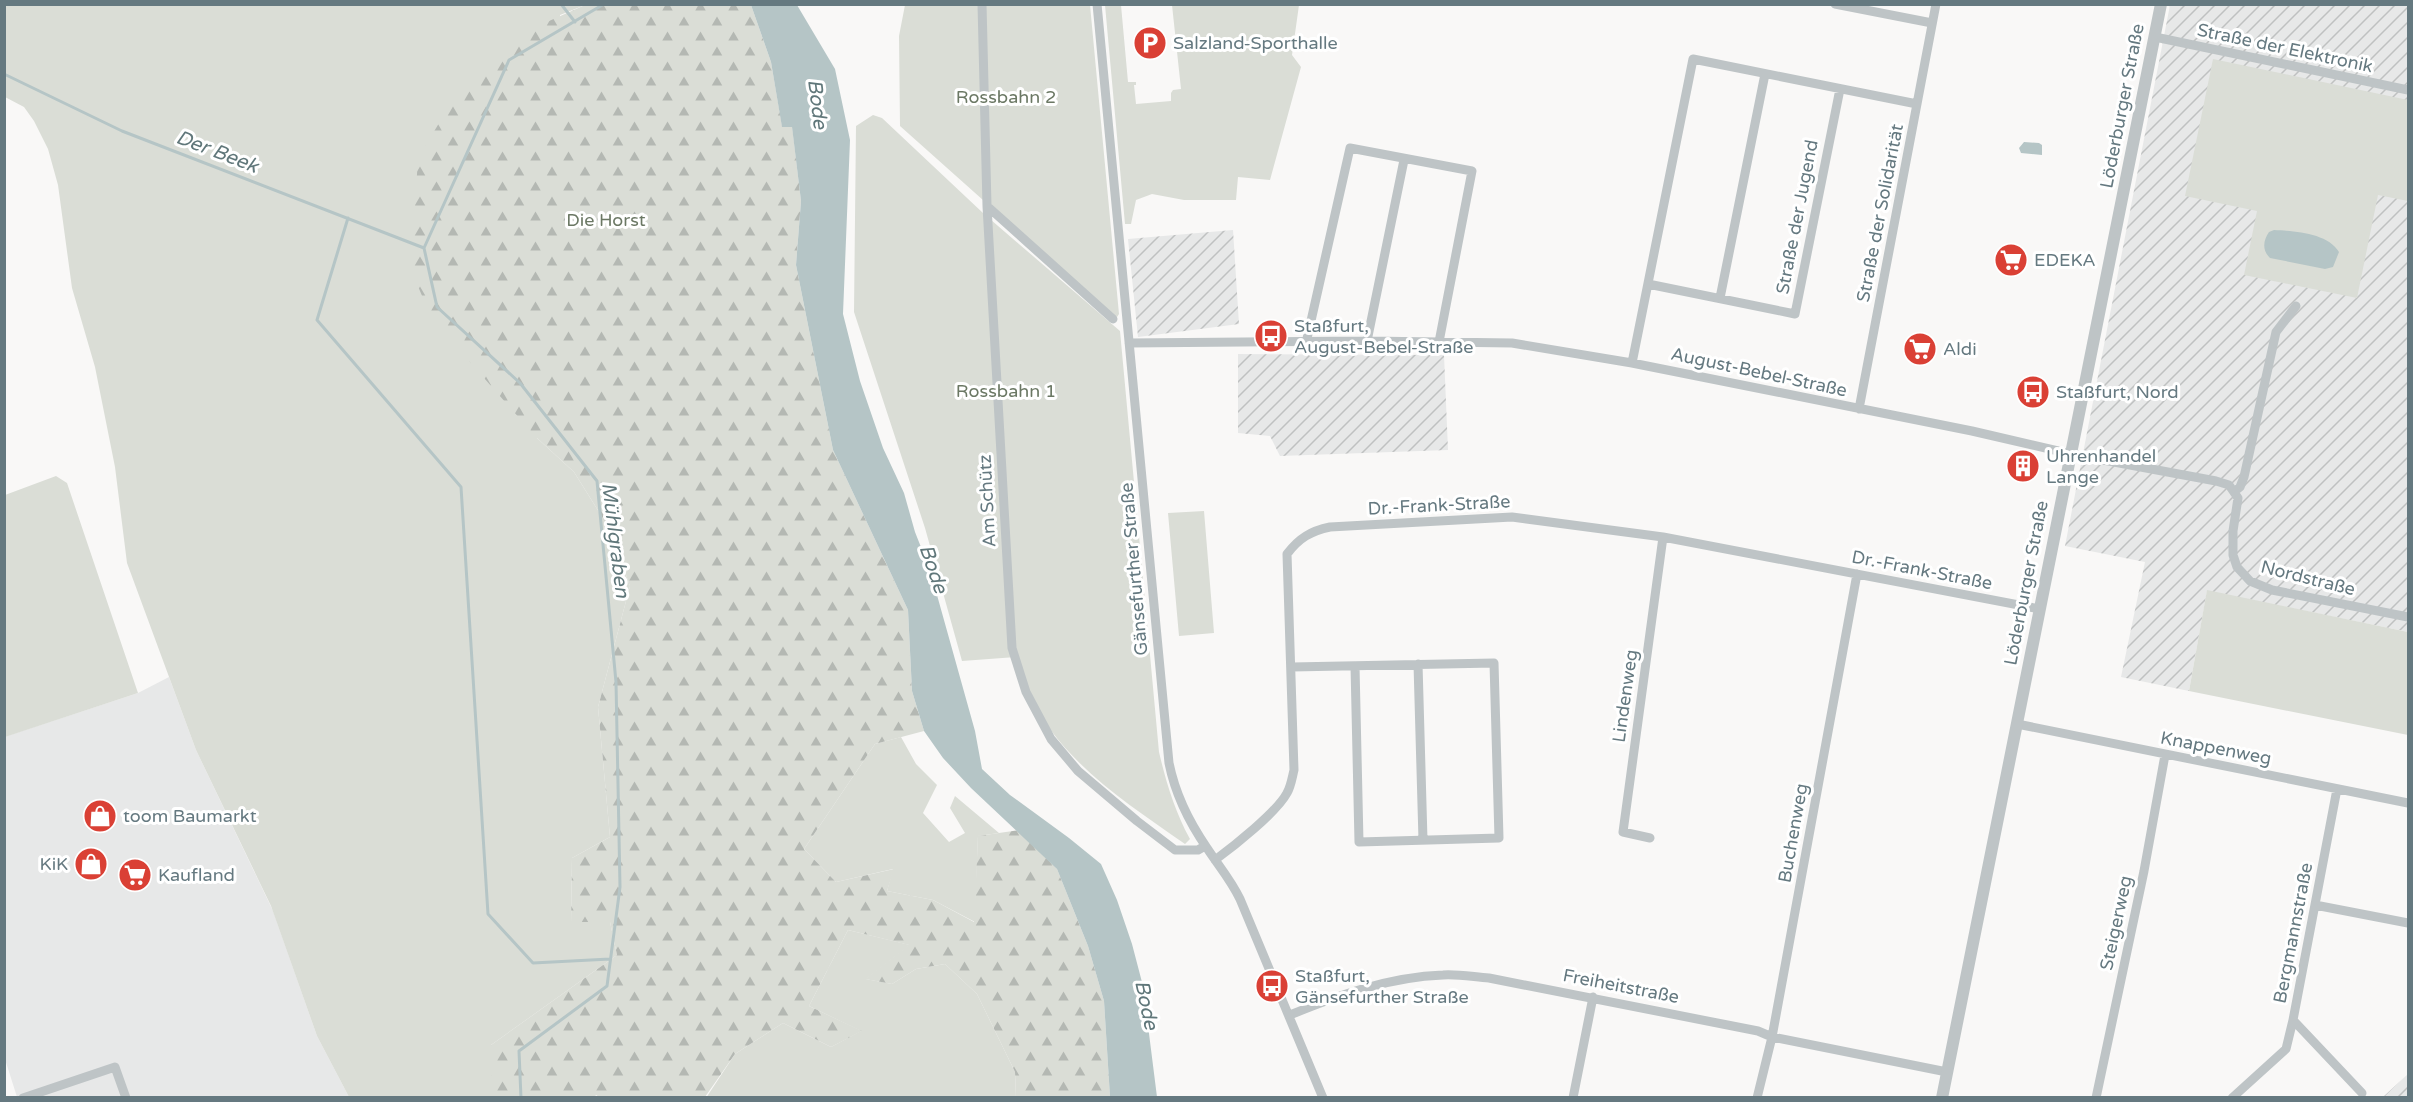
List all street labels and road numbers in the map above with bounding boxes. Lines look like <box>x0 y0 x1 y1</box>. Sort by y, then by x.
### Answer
street label: Straße der Elektronik <box>2195 19 2375 77</box>
street label: Löderburger Straße <box>2095 22 2149 190</box>
street label: Straße der Solidarität <box>1852 122 1908 304</box>
street label: Straße der Jugend <box>1771 138 1823 296</box>
street label: August-Bebel-Straße <box>1669 343 1849 401</box>
street label: Am Schütz <box>974 454 1000 548</box>
street label: Gänsefurther Straße <box>1115 482 1153 656</box>
street label: Dr.-Frank-Straße <box>1367 490 1511 520</box>
street label: Löderburger Straße <box>1999 499 2053 667</box>
street label: Dr.-Frank-Straße <box>1850 546 1994 594</box>
street label: Nordstraße <box>2258 556 2358 600</box>
street label: Lindenweg <box>1608 648 1642 744</box>
street label: Knappenweg <box>2159 726 2273 770</box>
street label: Buchenweg <box>1773 782 1813 884</box>
street label: Bergmannstraße <box>2269 861 2317 1005</box>
street label: Steigerweg <box>2095 874 2137 972</box>
street label: Freiheitstraße <box>1561 964 1681 1008</box>

